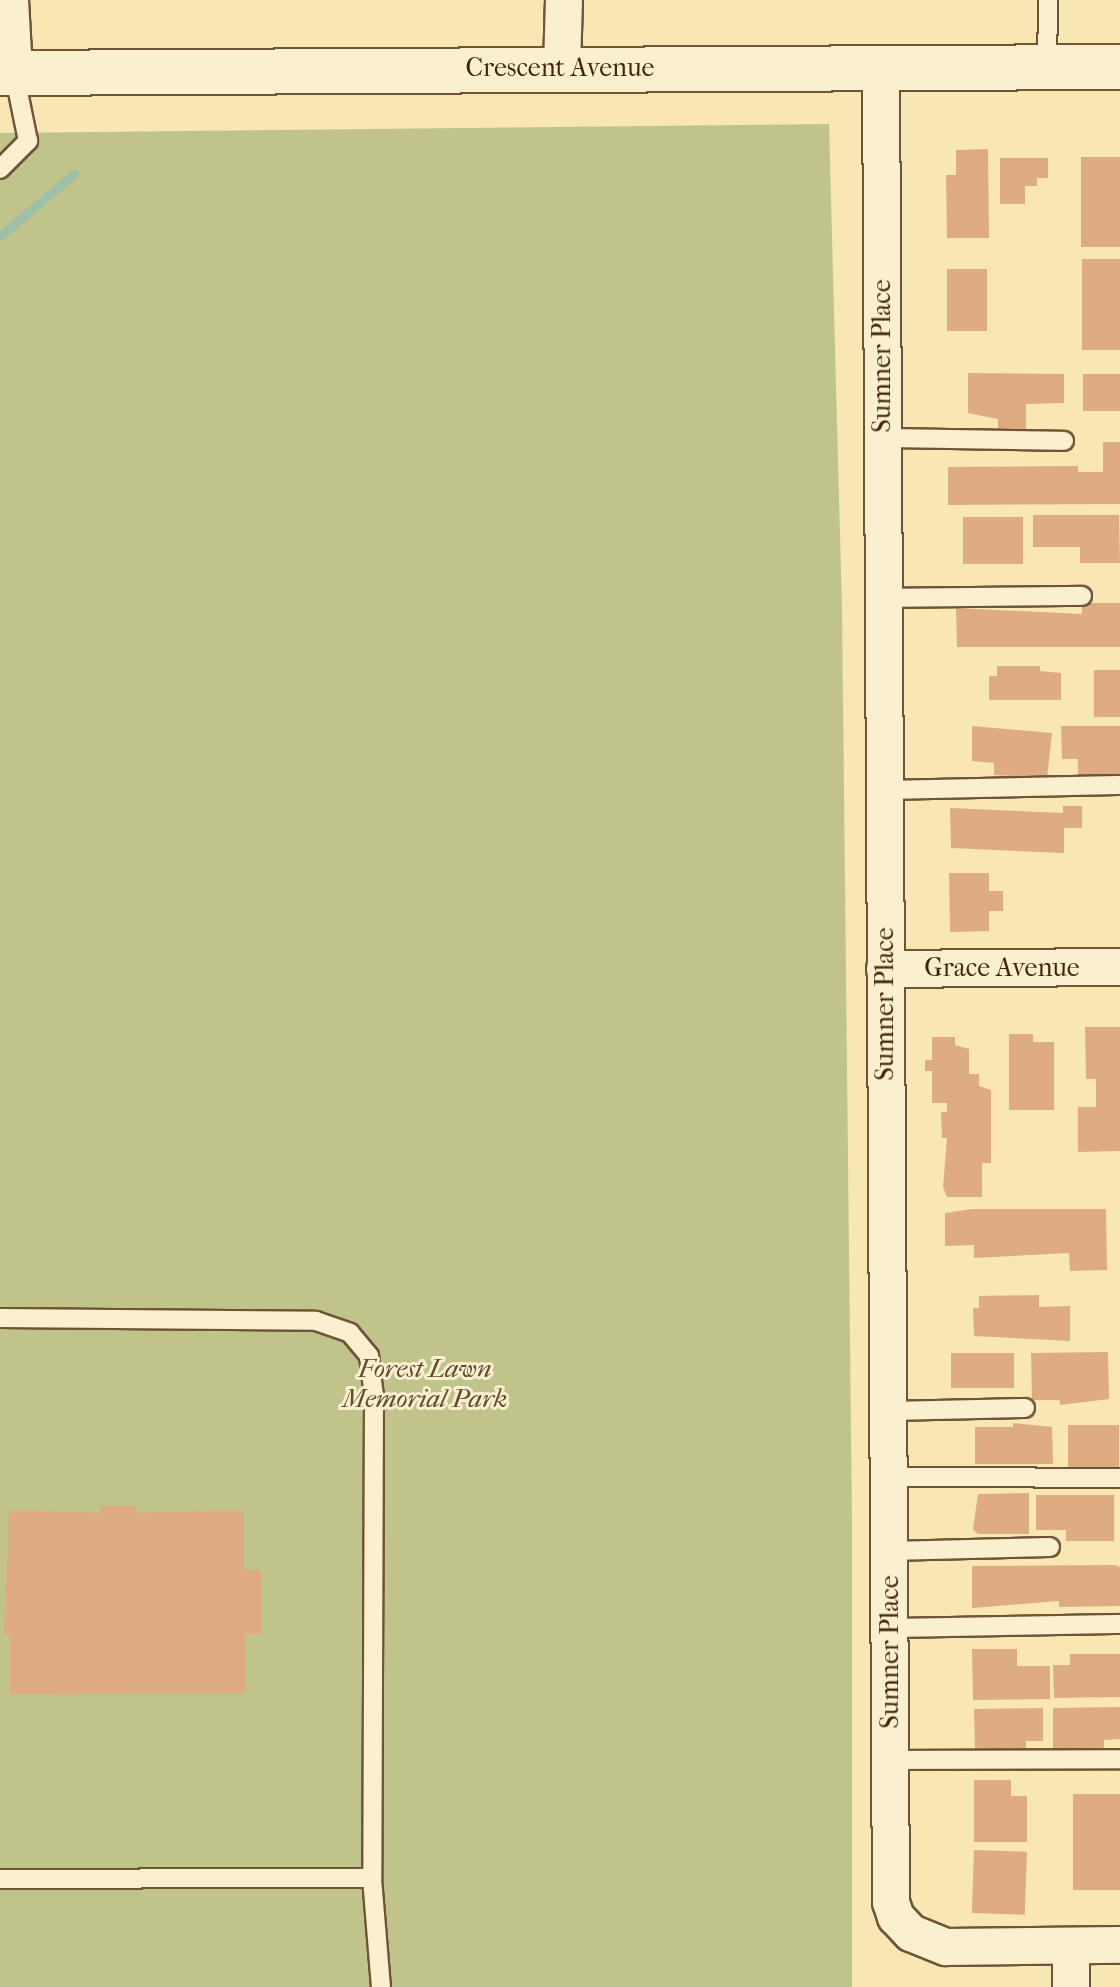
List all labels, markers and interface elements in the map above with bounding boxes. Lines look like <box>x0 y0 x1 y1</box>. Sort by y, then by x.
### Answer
street label: Crescent Avenue <box>466 52 654 84</box>
street label: Sumner Place <box>866 279 898 433</box>
street label: Sumner Place <box>869 927 901 1081</box>
street label: Grace Avenue <box>924 952 1080 984</box>
park label: Forest Lawn Memorial Park <box>343 1353 507 1414</box>
street label: Sumner Place <box>874 1575 906 1729</box>

